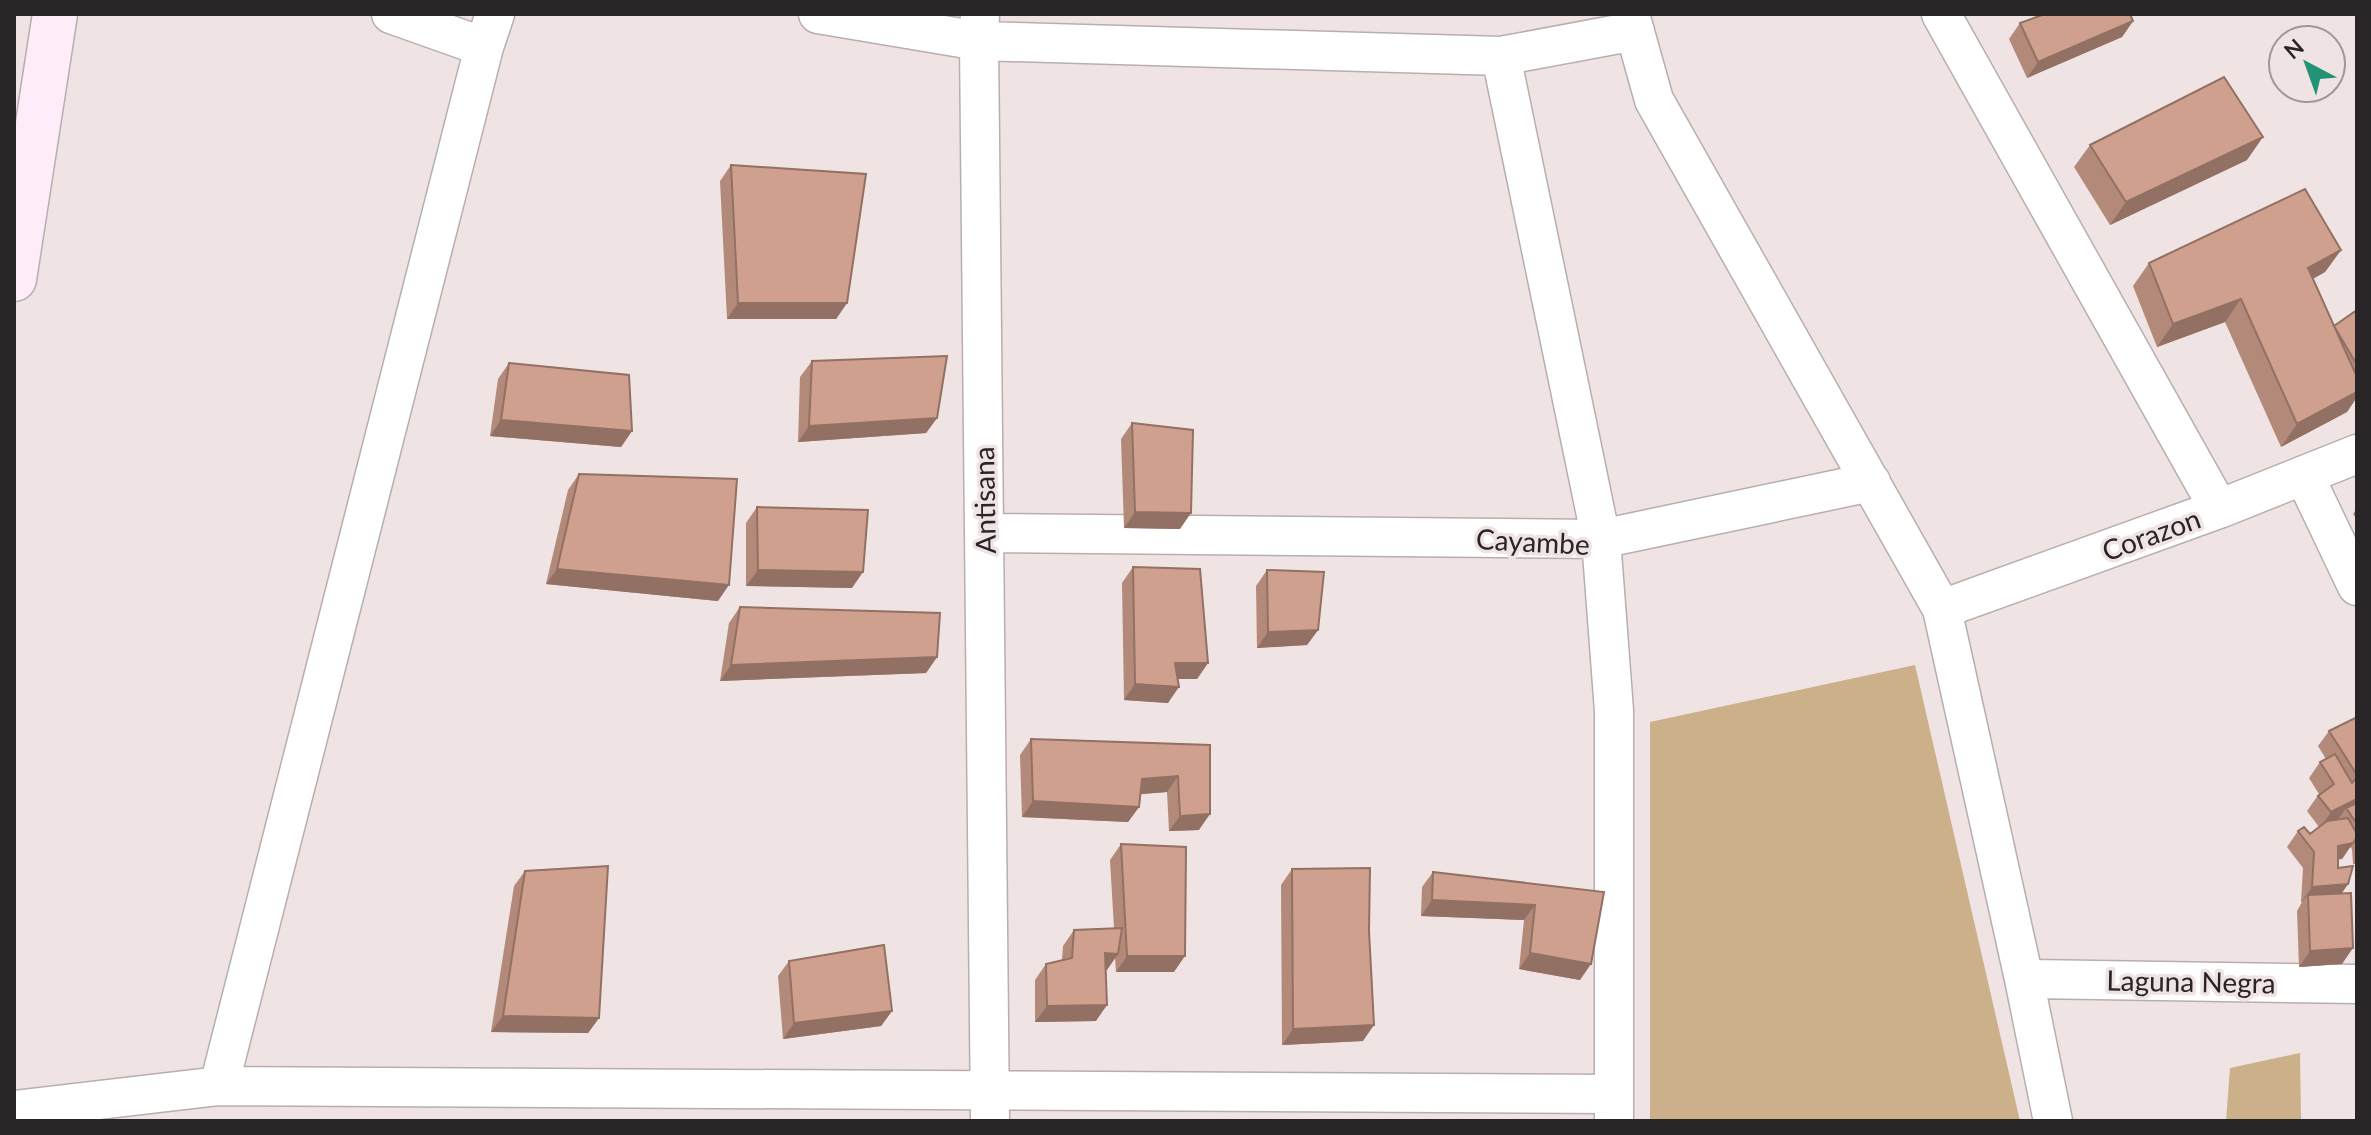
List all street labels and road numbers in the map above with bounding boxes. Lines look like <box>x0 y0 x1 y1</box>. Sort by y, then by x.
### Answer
street label: Antisana <box>966 446 1002 554</box>
street label: Corazon <box>2097 501 2205 567</box>
street label: Cayambe <box>1475 521 1591 561</box>
street label: Laguna Negra <box>2106 963 2276 999</box>

